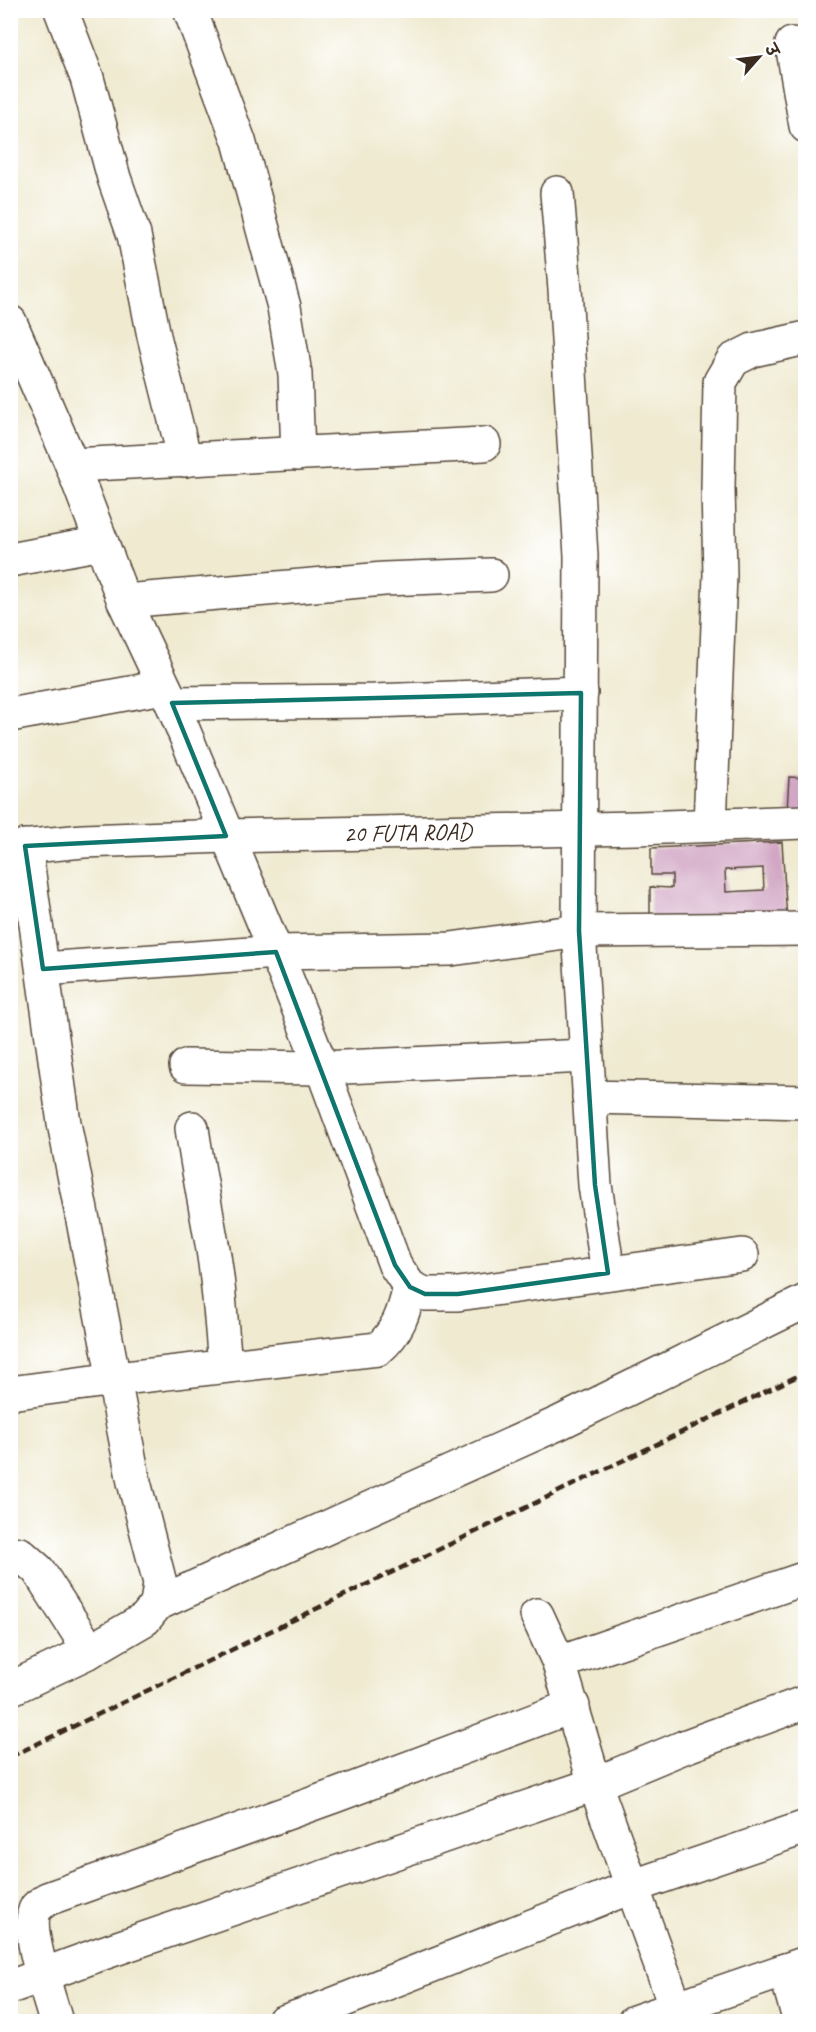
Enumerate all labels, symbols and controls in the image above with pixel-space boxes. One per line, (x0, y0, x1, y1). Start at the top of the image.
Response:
north arrow (729, 27, 789, 87)
text: उ (759, 39, 783, 61)
street label: 20 FUTA ROAD (343, 816, 474, 849)

